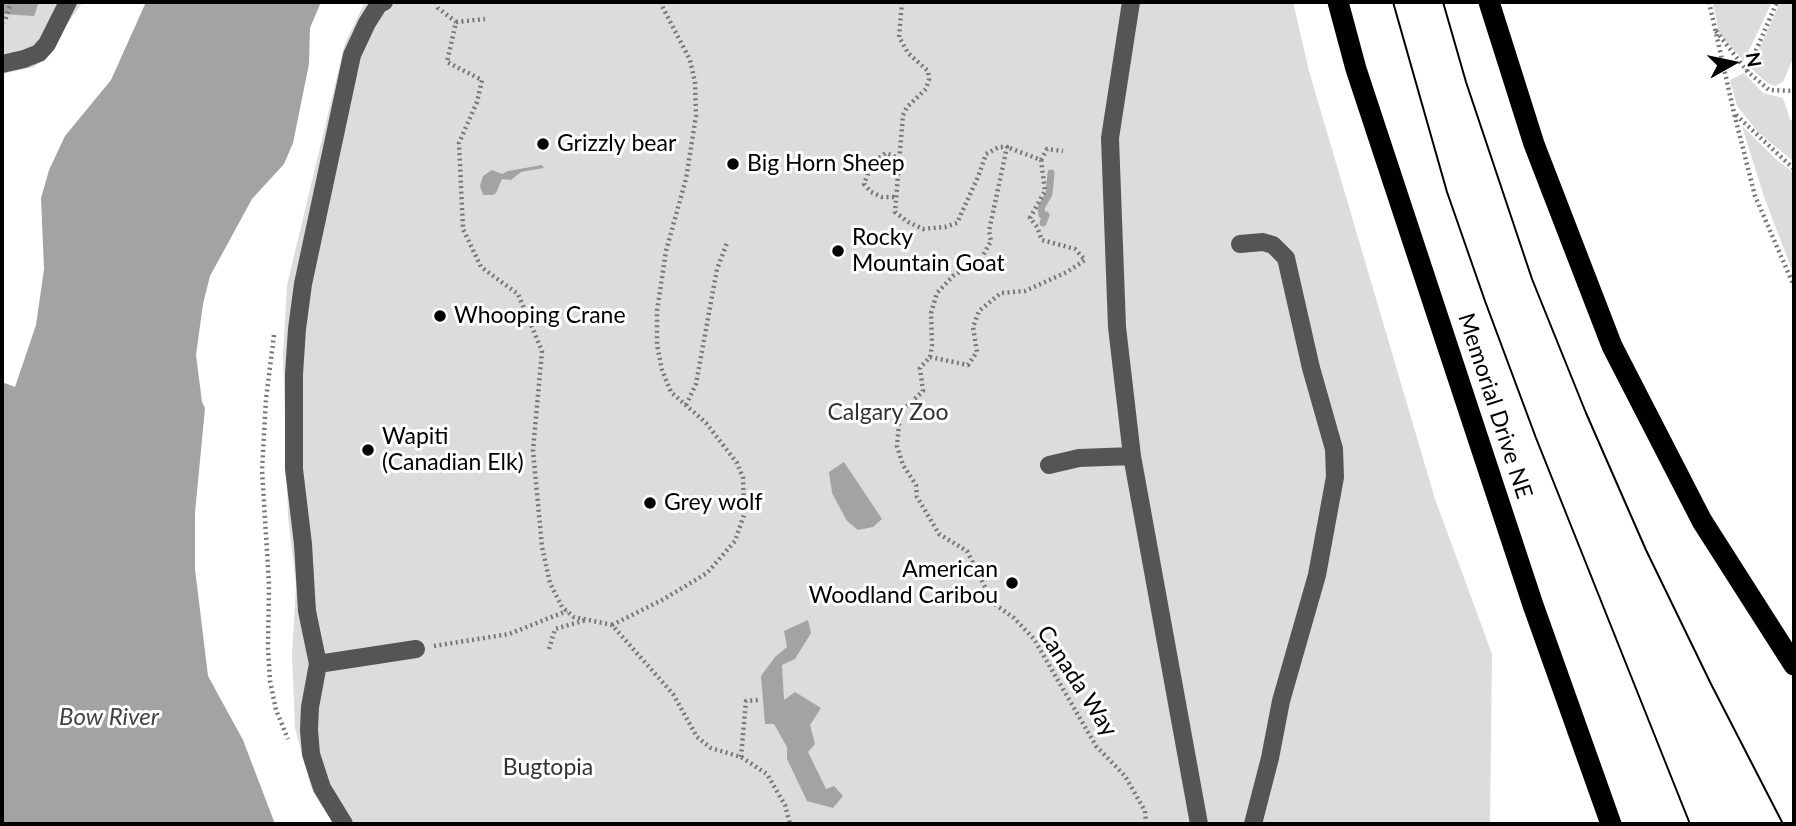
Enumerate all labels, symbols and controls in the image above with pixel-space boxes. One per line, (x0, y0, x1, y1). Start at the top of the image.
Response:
north arrow (1698, 28, 1768, 98)
text: N (1742, 51, 1767, 69)
place label: Grizzly bear (557, 130, 676, 158)
marker: Grizzly bear (535, 136, 551, 152)
place label: Big Horn Sheep (747, 150, 905, 178)
marker: Big Horn Sheep (725, 156, 741, 172)
place label: Rocky Mountain Goat (852, 224, 1005, 278)
marker: Rocky Mountain Goat (830, 243, 846, 259)
place label: Whooping Crane (454, 302, 626, 330)
marker: Whooping Crane (432, 308, 448, 324)
street label: Memorial Drive NE (1452, 310, 1538, 502)
park label: Calgary Zoo (827, 399, 949, 427)
place label: Wapiti (Canadian Elk) (382, 423, 524, 477)
marker: Wapiti (Canadian Elk) (360, 442, 376, 458)
place label: Grey wolf (664, 489, 763, 517)
marker: Grey wolf (642, 495, 658, 511)
place label: American Woodland Caribou (809, 556, 998, 610)
marker: American Woodland Caribou (1004, 575, 1020, 591)
street label: Canada Way (1031, 620, 1123, 742)
water label: Bow River (59, 703, 159, 731)
park label: Bugtopia (503, 754, 593, 782)

